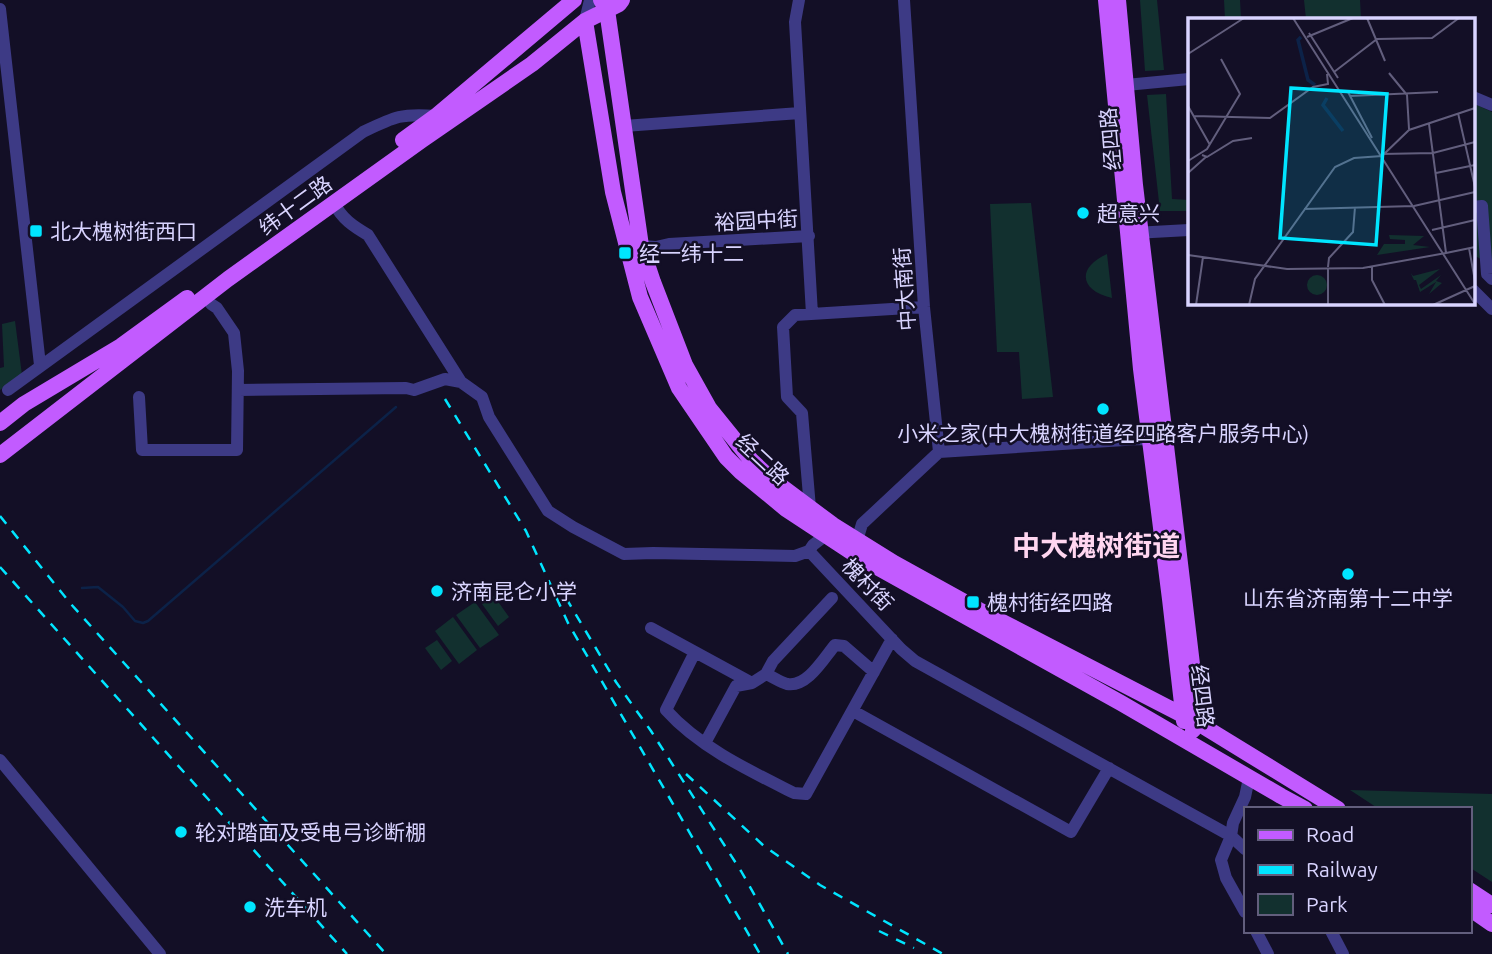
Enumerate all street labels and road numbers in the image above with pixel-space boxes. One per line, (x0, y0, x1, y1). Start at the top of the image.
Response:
street label: 经四路 (1095, 107, 1125, 171)
street label: 纬十二路 (254, 171, 336, 239)
street label: 裕园中街 (713, 206, 799, 234)
street label: 中大南街 (889, 246, 919, 332)
street label: 经二路 (732, 429, 794, 489)
street label: 槐村街 (837, 553, 899, 615)
street label: 经四路 (1187, 663, 1219, 729)

